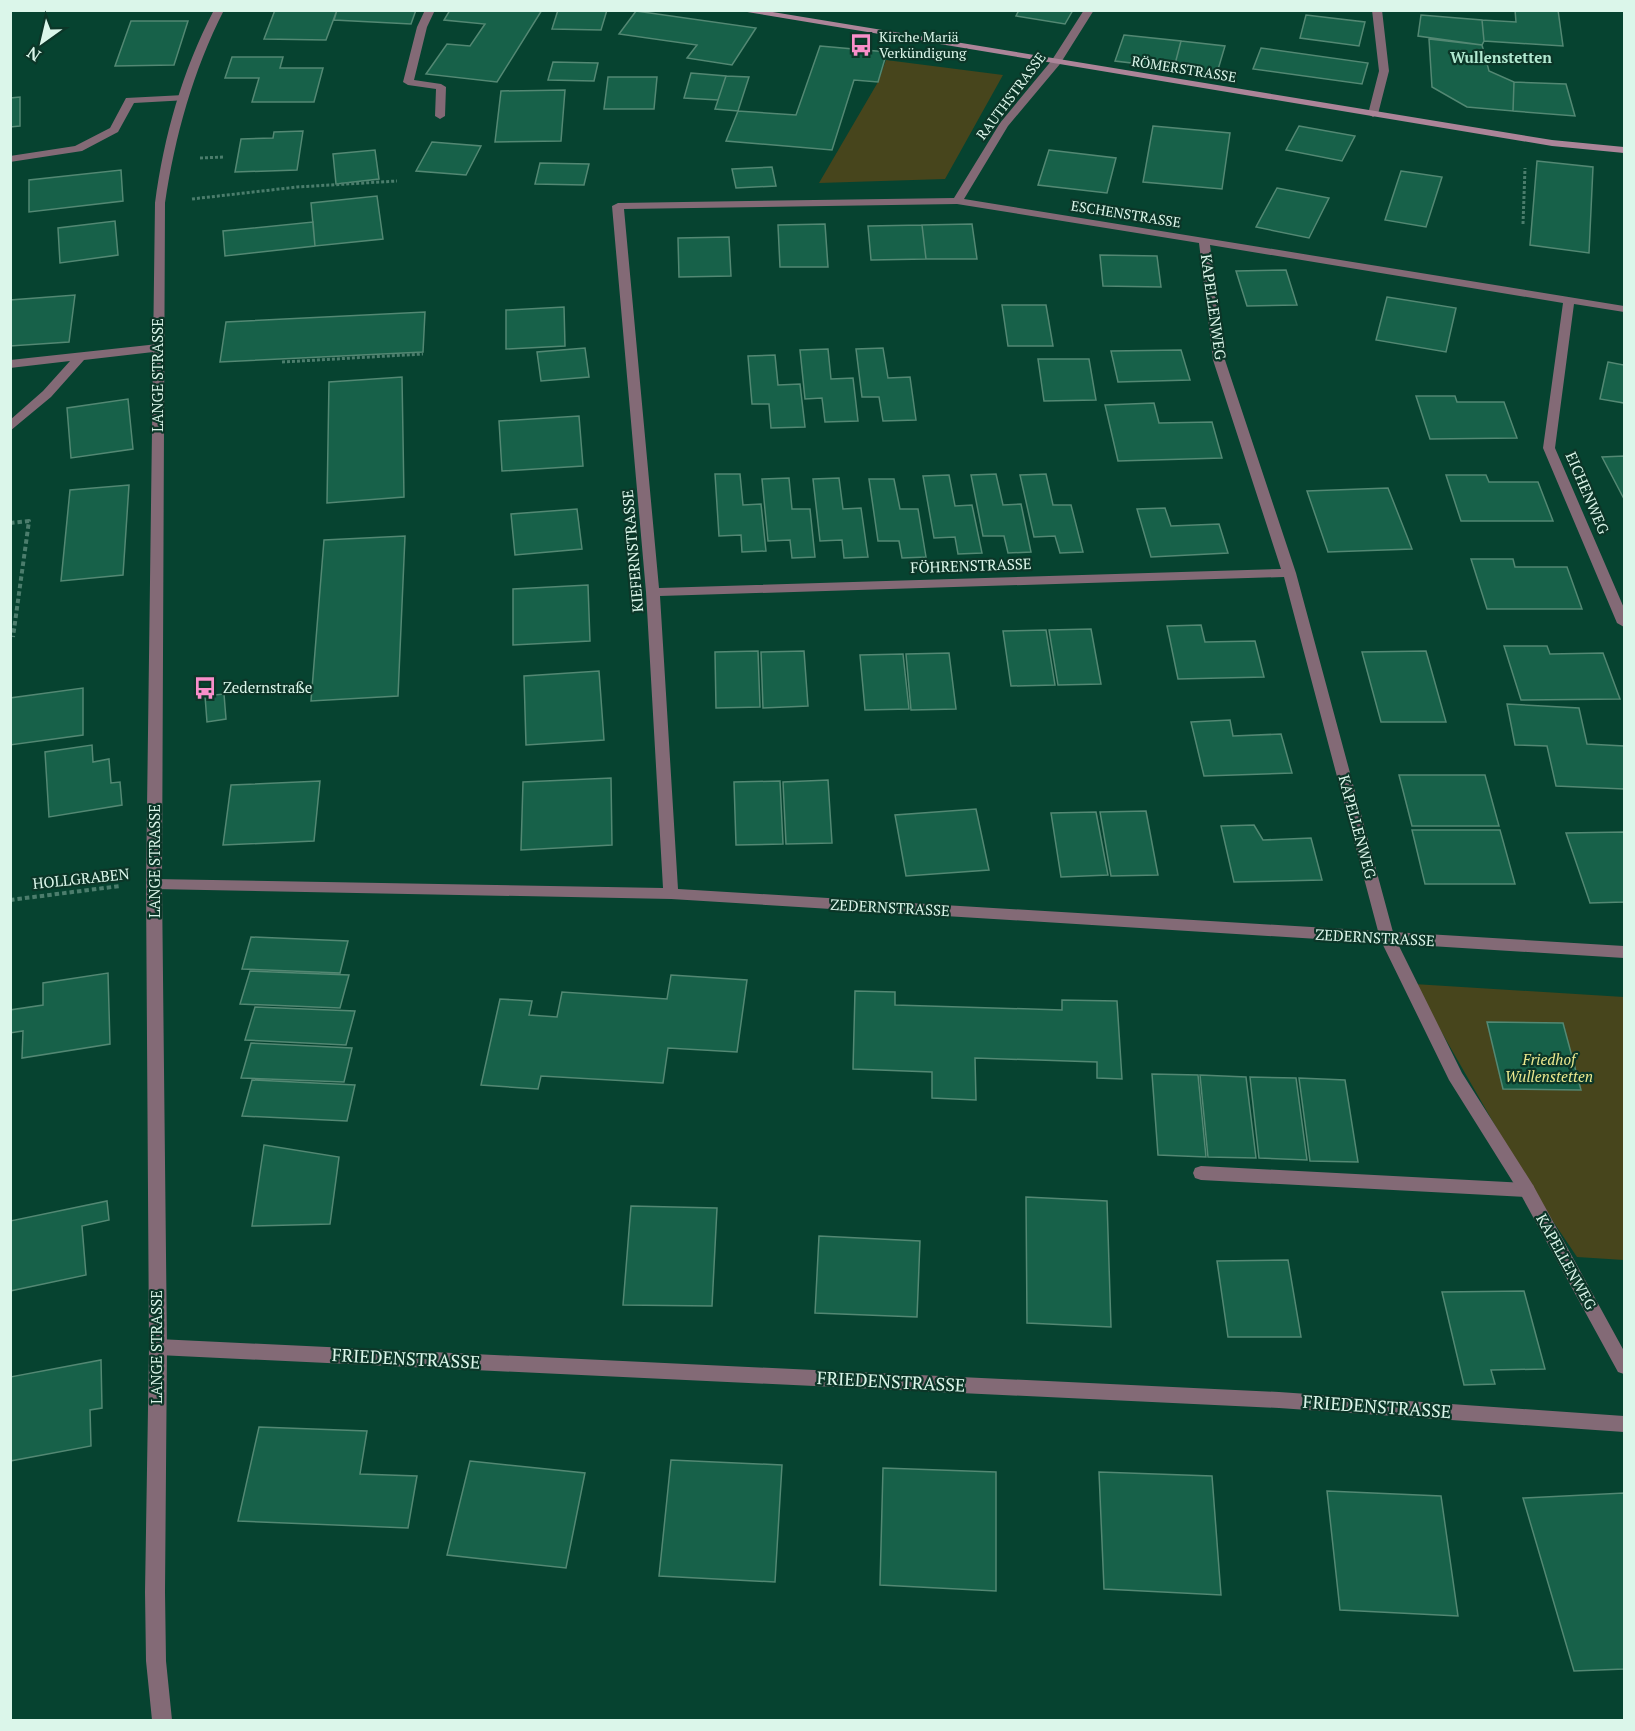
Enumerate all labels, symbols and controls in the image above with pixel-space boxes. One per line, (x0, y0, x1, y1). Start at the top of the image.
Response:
north arrow (12, 12, 72, 72)
place label: Kirche Mariä Verkündigung (879, 27, 967, 62)
bus stop icon: Kirche Mariä Verkündigung (848, 32, 874, 58)
text: N (22, 42, 45, 67)
district label: Wullenstetten (1450, 47, 1552, 67)
street label: RAUTHSTRASSE (972, 48, 1050, 143)
street label: RÖMERSTRASSE (1130, 51, 1238, 86)
street label: ESCHENSTRASSE (1070, 195, 1182, 232)
street label: KAPELLENWEG (1197, 253, 1231, 362)
street label: LANGE STRASSE (147, 318, 167, 432)
street label: EICHENWEG (1562, 448, 1614, 537)
street label: KIEFERNSTRASSE (617, 489, 647, 613)
street label: FÖHRENSTRASSE (910, 553, 1032, 577)
bus stop icon: Zedernstraße (192, 675, 218, 701)
place label: Zedernstraße (223, 677, 312, 697)
street label: KAPELLENWEG (1335, 773, 1382, 881)
street label: LANGE STRASSE (144, 804, 164, 918)
street label: HOLLGRABEN (32, 863, 130, 893)
street label: ZEDERNSTRASSE (830, 894, 950, 920)
street label: ZEDERNSTRASSE (1315, 924, 1435, 950)
park label: Friedhof Wullenstetten (1505, 1049, 1593, 1086)
street label: KAPELLENWEG (1532, 1210, 1602, 1314)
street label: LANGE STRASSE (146, 1290, 166, 1404)
street label: FRIEDENSTRASSE (331, 1342, 481, 1374)
street label: FRIEDENSTRASSE (816, 1365, 966, 1397)
street label: FRIEDENSTRASSE (1302, 1389, 1452, 1423)

